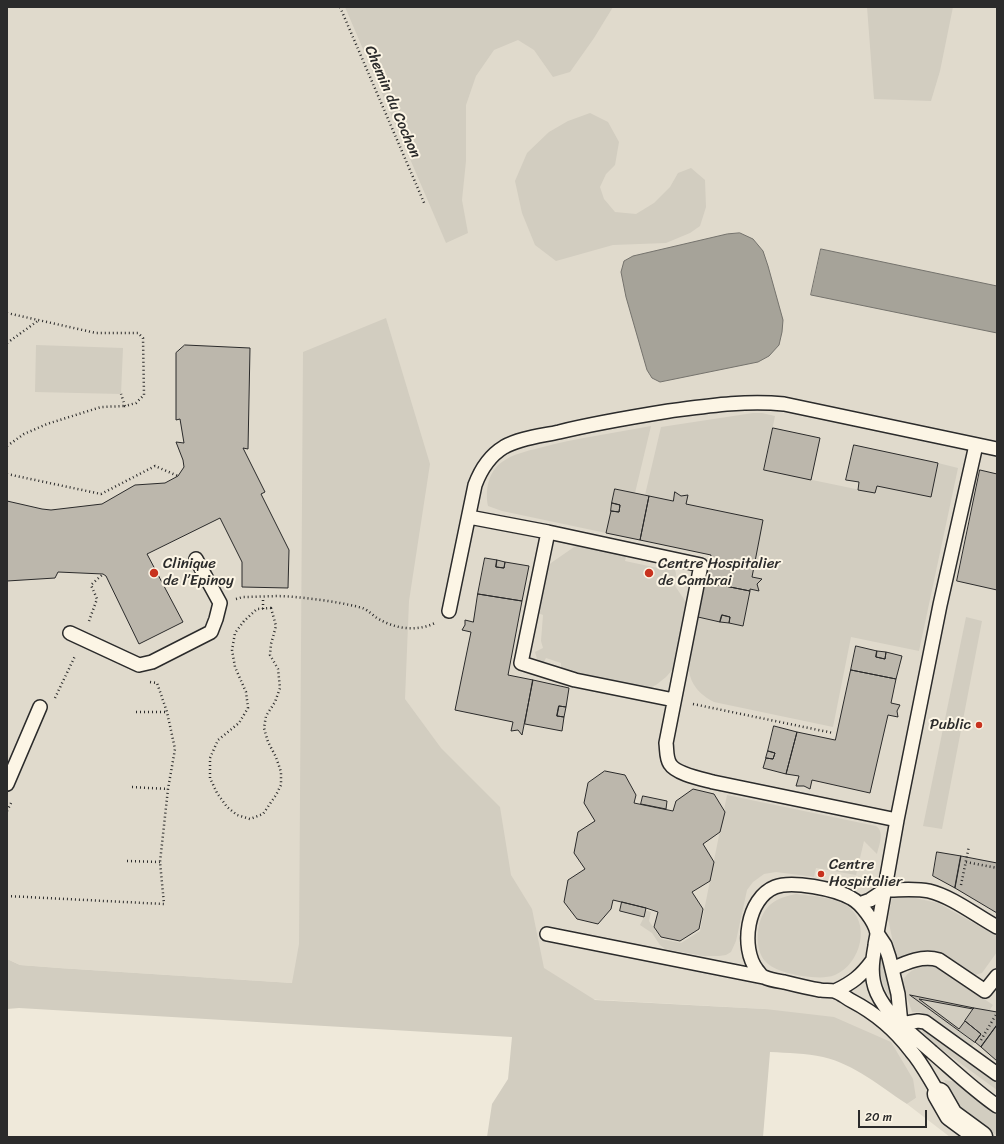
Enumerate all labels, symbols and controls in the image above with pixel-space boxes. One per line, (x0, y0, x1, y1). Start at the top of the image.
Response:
street label: Chemin du Cochon (360, 43, 424, 161)
place label: Clinique de l’Epinoy (163, 555, 234, 590)
place label: Centre Hospitalier de Cambrai (658, 555, 781, 590)
marker: Clinique de l’Epinoy (148, 567, 160, 579)
marker: Centre Hospitalier de Cambrai (643, 567, 655, 579)
place label: Public (930, 716, 971, 734)
marker: Public (974, 720, 984, 730)
place label: Centre Hospitalier (829, 856, 902, 891)
marker: Centre Hospitalier (816, 869, 826, 879)
scale bar (860, 1102, 929, 1128)
text: 20 m (865, 1106, 892, 1128)

